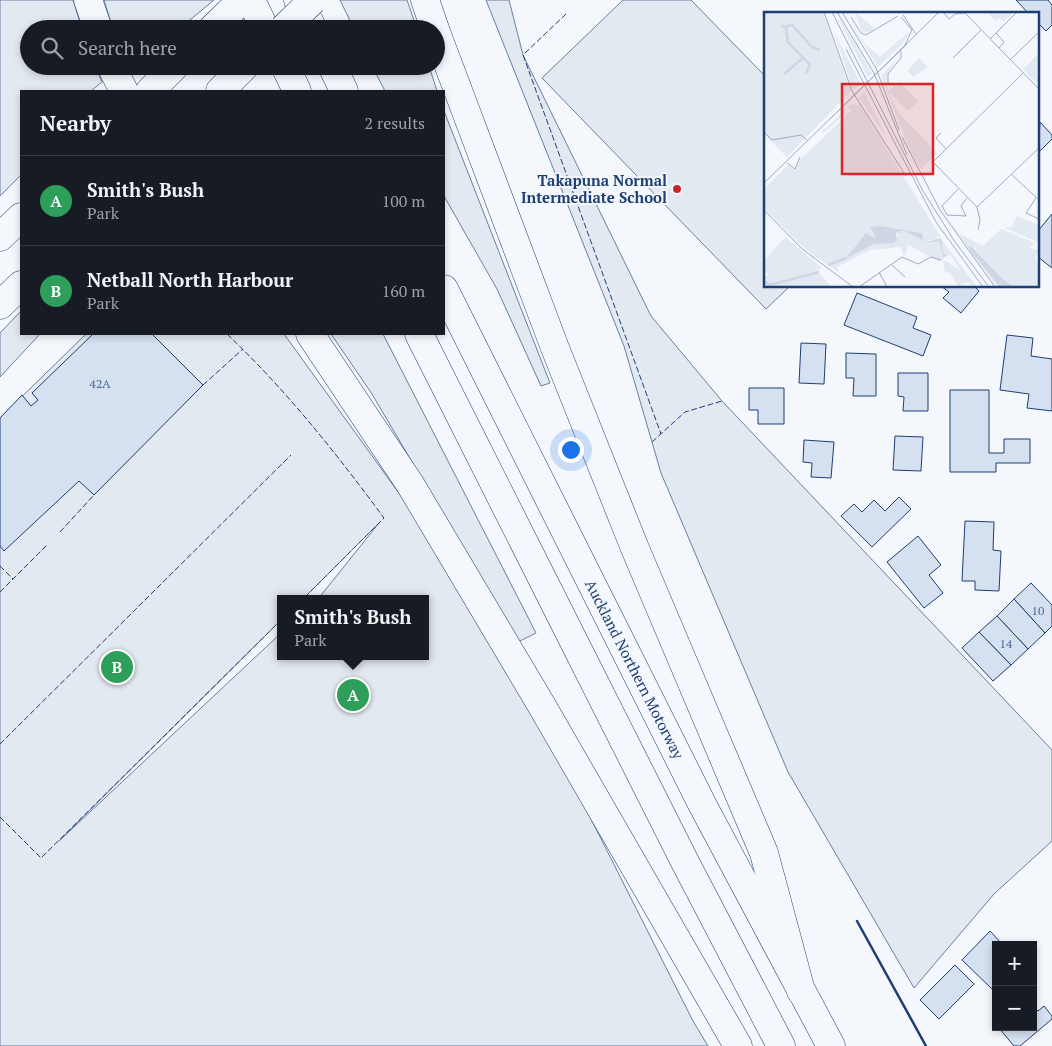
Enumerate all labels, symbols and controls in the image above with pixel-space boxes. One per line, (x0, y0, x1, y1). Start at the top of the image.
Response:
inset map (764, 12, 1040, 288)
search box (20, 20, 445, 75)
icon: search (38, 34, 66, 62)
text: Search here (78, 35, 177, 60)
text: Nearby (40, 109, 111, 137)
text: 2 results (365, 112, 425, 134)
place label: Takapuna Normal Intermediate School (521, 170, 667, 207)
text: Smith's Bush (87, 177, 204, 202)
marker: Takapuna Normal Intermediate School (671, 183, 683, 195)
text: A (50, 190, 62, 212)
text: 100 m (382, 190, 425, 212)
text: Park (87, 202, 119, 224)
text: Netball North Harbour (87, 267, 293, 292)
text: B (51, 280, 61, 302)
text: 160 m (382, 280, 425, 302)
text: Park (87, 292, 119, 314)
house number: 42A (90, 376, 111, 391)
your location (558, 437, 584, 463)
street label: Auckland Northern Motorway (581, 576, 689, 762)
popup (277, 595, 429, 660)
house number: 10 (1032, 603, 1044, 618)
text: Smith's Bush (294, 604, 412, 629)
text: Park (294, 629, 326, 651)
house number: 14 (1000, 636, 1013, 651)
pin: B (101, 648, 133, 686)
pin: A (337, 676, 369, 714)
map controls (992, 941, 1037, 1031)
button: + (992, 941, 1037, 986)
button: − (992, 986, 1037, 1031)

